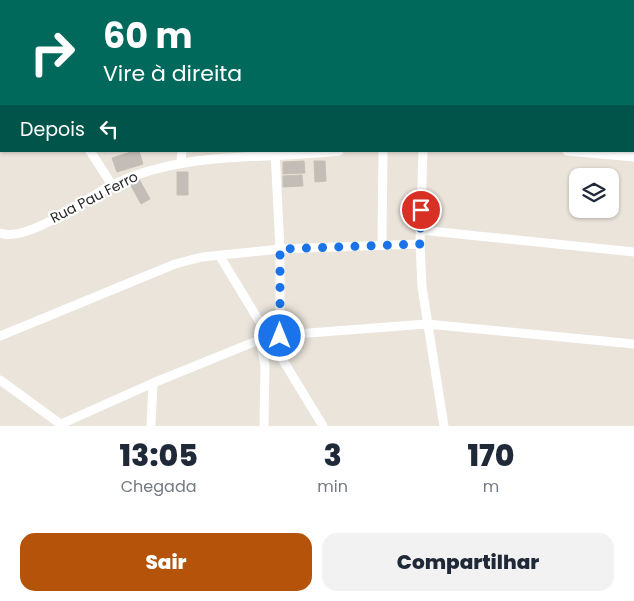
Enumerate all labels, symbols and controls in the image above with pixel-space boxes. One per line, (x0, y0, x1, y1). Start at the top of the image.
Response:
text: 60 m (103, 11, 193, 60)
icon: right (20, 20, 85, 85)
text: Vire à direita (103, 58, 242, 89)
icon: left (95, 115, 123, 143)
text: Depois (20, 116, 85, 143)
street label: Rua Pau Ferro (47, 166, 141, 228)
map controls (569, 168, 619, 218)
button: layers (569, 168, 619, 218)
pin (400, 189, 442, 231)
icon: arrive (407, 196, 435, 224)
position arrow (253, 309, 305, 361)
text: 13:05 (119, 434, 198, 477)
text: 3 (323, 434, 342, 477)
text: 170 (467, 434, 514, 477)
text: Chegada (121, 475, 197, 498)
text: min (317, 475, 348, 498)
text: m (483, 475, 499, 498)
button: Sair (20, 533, 312, 591)
button: Compartilhar (322, 533, 614, 591)

